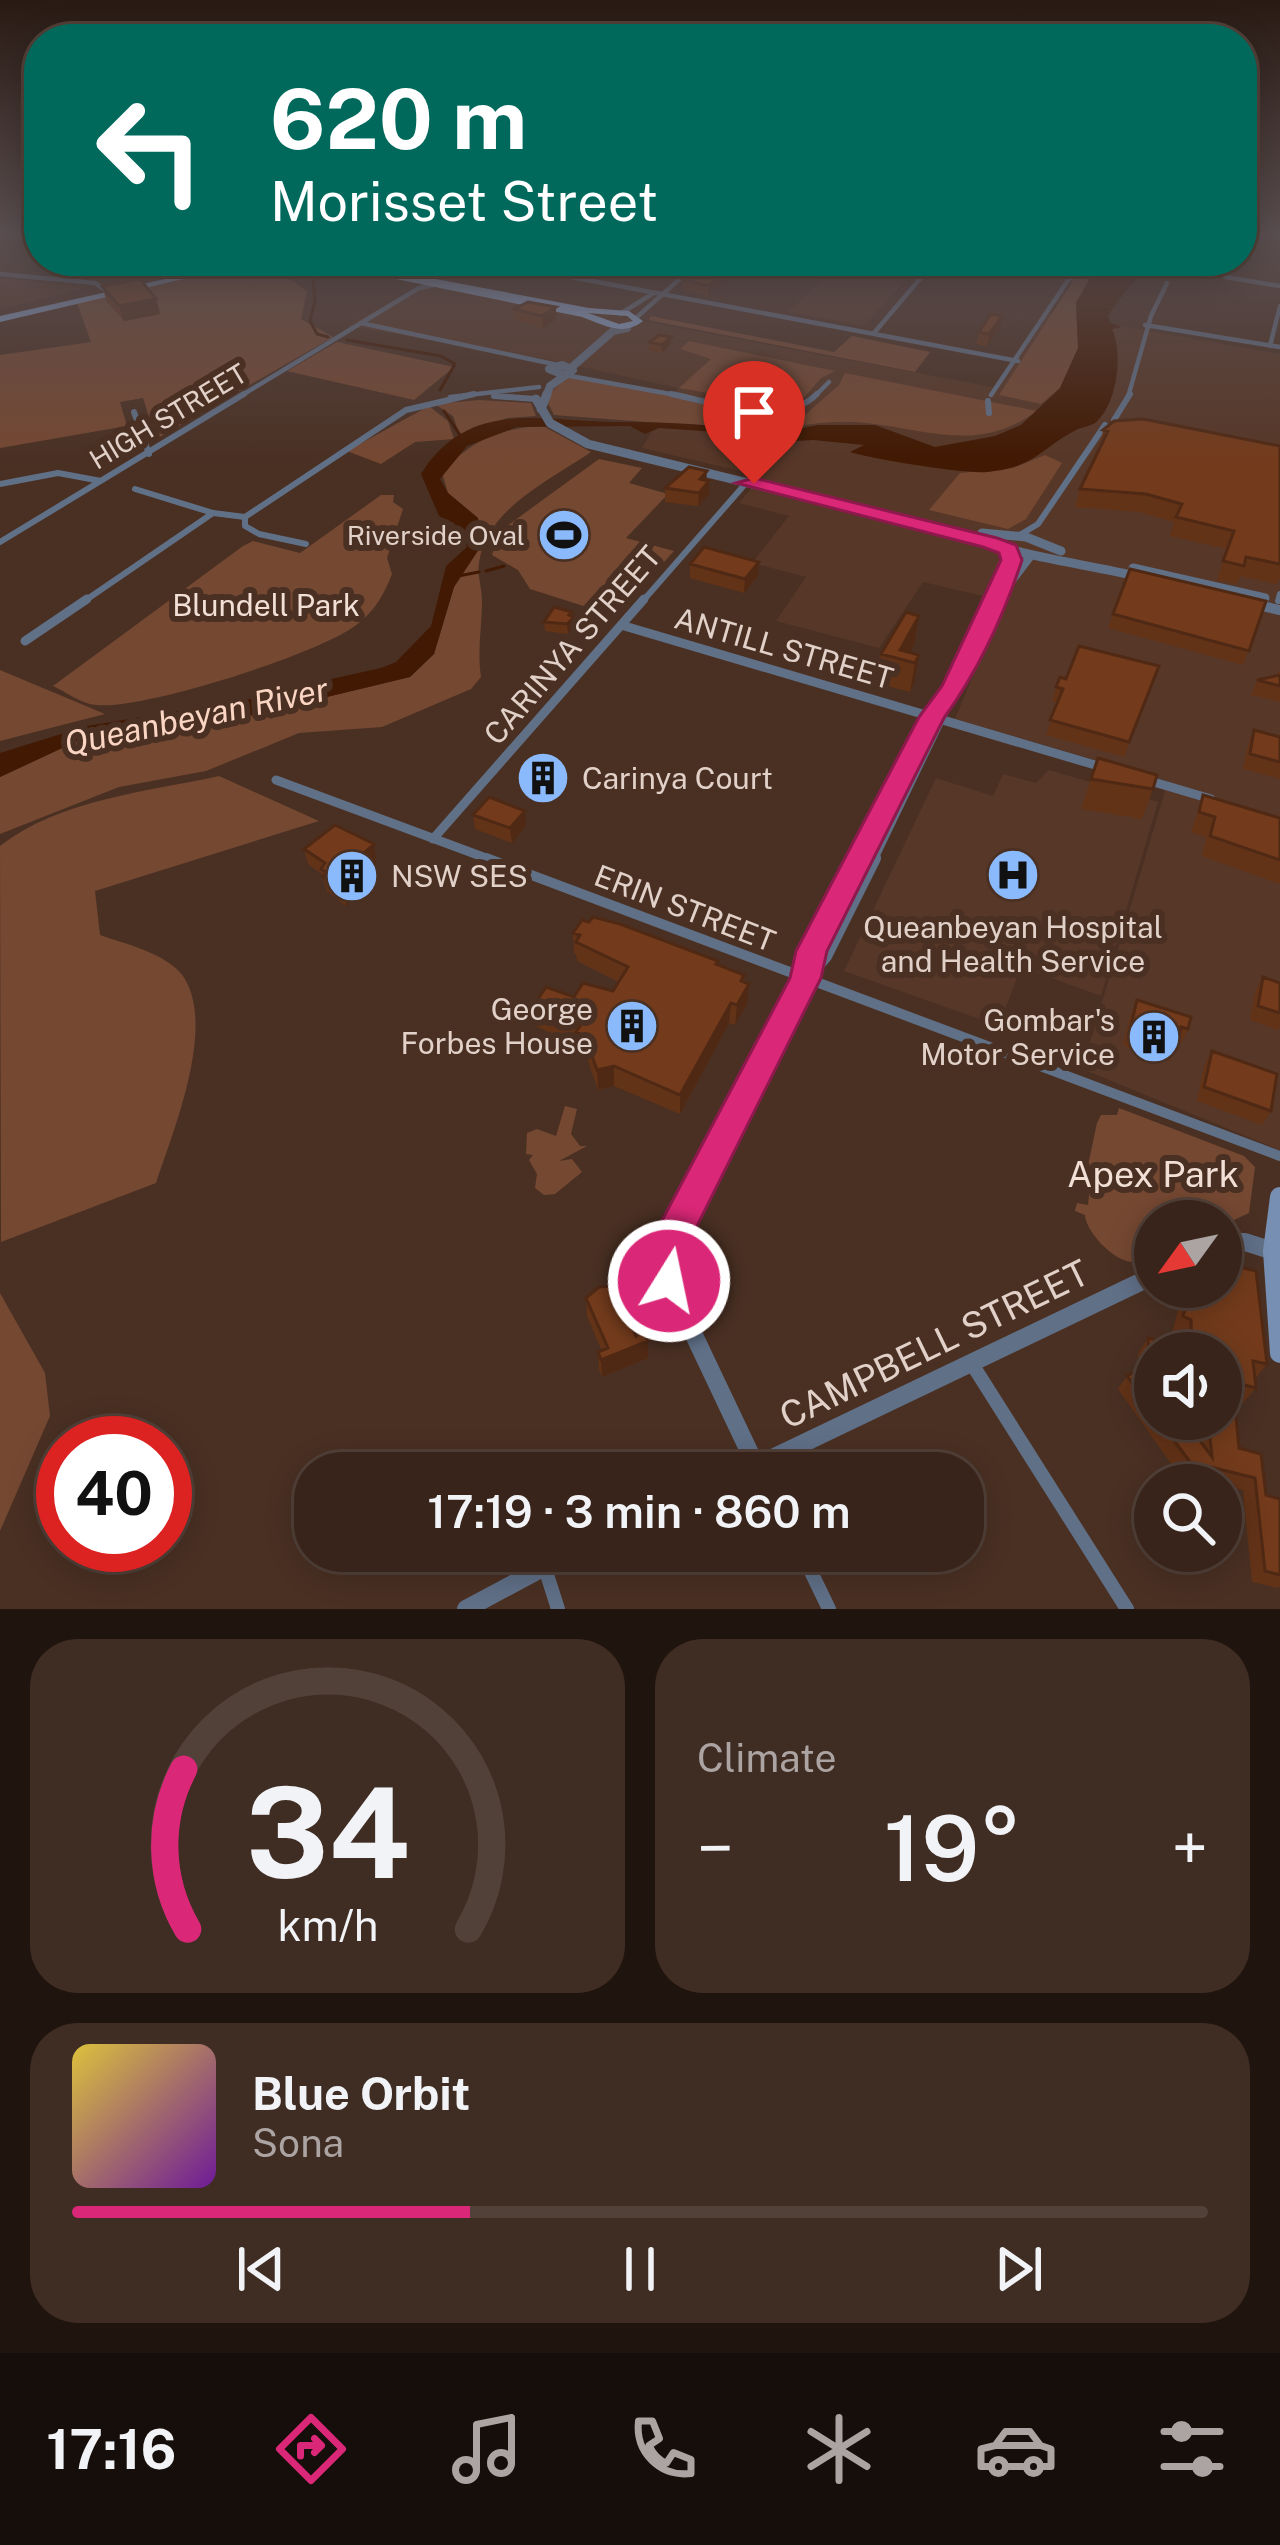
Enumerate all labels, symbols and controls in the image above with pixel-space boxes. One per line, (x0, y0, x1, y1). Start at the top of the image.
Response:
text: 620 m (270, 69, 527, 168)
icon: left (72, 72, 228, 228)
text: Morisset Street (270, 170, 658, 233)
street label: HIGH STREET (84, 357, 252, 475)
pin (703, 361, 805, 484)
icon: arrive (721, 379, 787, 445)
sports icon: Riverside Oval (536, 507, 592, 563)
place label: Riverside Oval (347, 519, 525, 551)
street label: CARINYA STREET (476, 538, 668, 751)
park label: Blundell Park (172, 587, 360, 623)
street label: ANTILL STREET (671, 600, 898, 696)
water label: Queanbeyan River (61, 669, 332, 763)
building icon: Carinya Court (515, 750, 571, 806)
place label: Carinya Court (582, 760, 773, 796)
hospital icon: Queanbeyan Hospital and Health Service (985, 847, 1041, 903)
building icon: NSW SES (324, 848, 380, 904)
street label: ERIN STREET (589, 857, 781, 959)
place label: NSW SES (391, 858, 528, 894)
place label: Queanbeyan Hospital and Health Service (863, 909, 1163, 979)
place label: George Forbes House (401, 991, 593, 1061)
building icon: George Forbes House (604, 998, 660, 1054)
place label: Gombar's Motor Service (920, 1002, 1115, 1072)
building icon: Gombar's Motor Service (1126, 1009, 1182, 1065)
park label: Apex Park (1067, 1153, 1239, 1195)
north arrow (1134, 1200, 1242, 1308)
map controls (1134, 1200, 1242, 1572)
position arrow (606, 1218, 732, 1344)
street label: CAMPBELL STREET (773, 1251, 1095, 1437)
button: sound (1134, 1332, 1242, 1440)
speed limit sign: 40 (36, 1416, 192, 1572)
button: search (1134, 1464, 1242, 1572)
text: 17:19 · 3 min · 860 m (427, 1485, 851, 1538)
text: Climate (697, 1735, 837, 1781)
text: 34 (245, 1759, 410, 1906)
text: 19° (884, 1795, 1021, 1901)
text: − (697, 1809, 734, 1887)
text: + (1171, 1809, 1208, 1887)
text: km/h (277, 1900, 378, 1951)
text: Blue Orbit (252, 2067, 470, 2120)
text: Sona (252, 2120, 344, 2166)
icon: previous (228, 2236, 294, 2302)
icon: pause (607, 2236, 673, 2302)
icon: next (986, 2236, 1052, 2302)
icon: directions (269, 2407, 353, 2491)
icon: music (445, 2407, 529, 2491)
icon: phone (621, 2407, 705, 2491)
icon: climate (797, 2407, 881, 2491)
icon: car (974, 2407, 1058, 2491)
icon: filters (1150, 2407, 1234, 2491)
text: 17:16 (46, 2418, 176, 2481)

